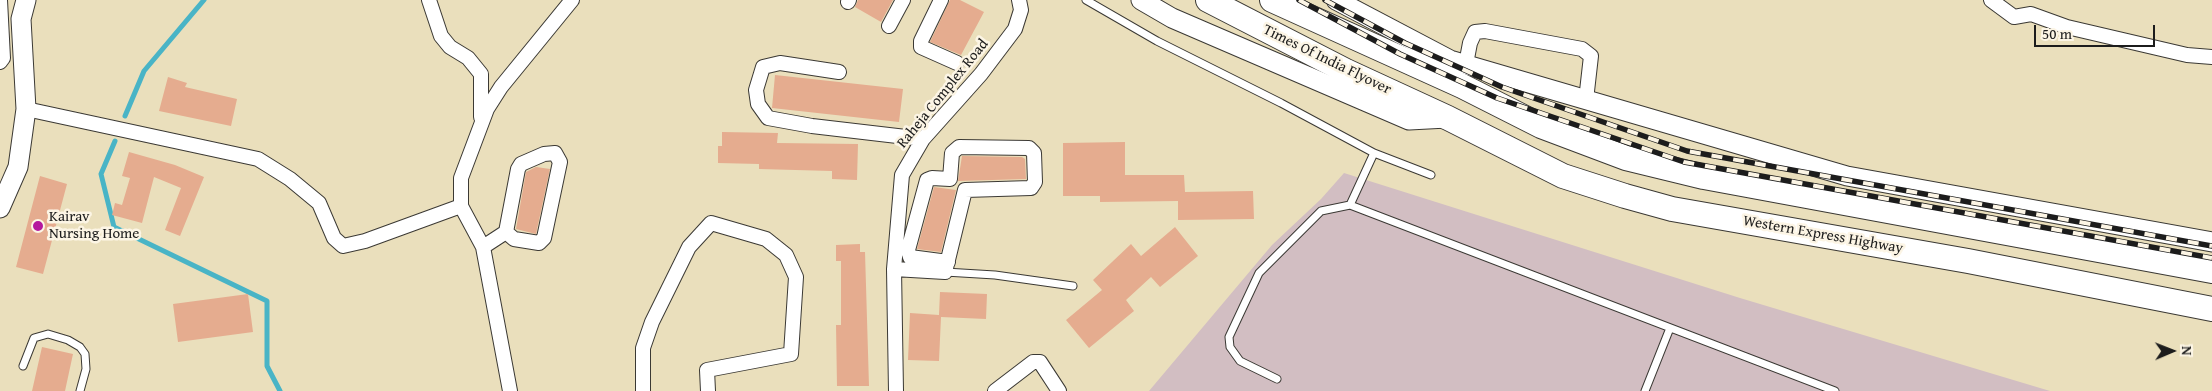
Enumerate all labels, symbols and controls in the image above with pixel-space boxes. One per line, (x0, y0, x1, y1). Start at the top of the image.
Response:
scale bar (2037, 15, 2158, 47)
street label: Times Of India Flyover (1260, 21, 1394, 99)
text: 50 m (2042, 23, 2072, 44)
street label: Raheja Complex Road (893, 36, 993, 152)
place label: Kairav Nursing Home (49, 208, 139, 243)
street label: Western Express Highway (1742, 212, 1904, 258)
marker: Kairav Nursing Home (31, 219, 45, 233)
north arrow (2147, 326, 2197, 376)
text: N (2177, 346, 2197, 356)

